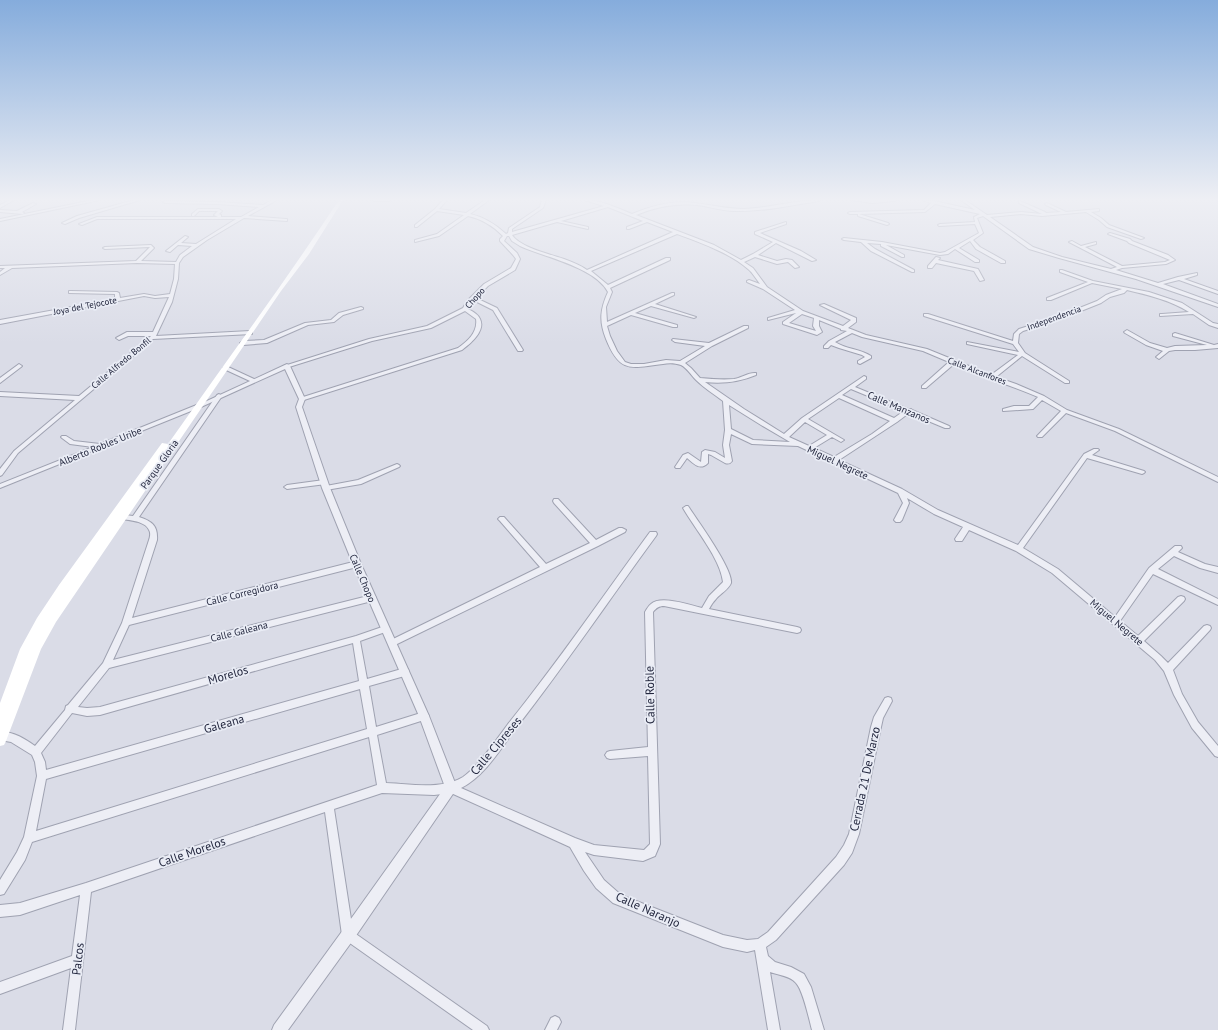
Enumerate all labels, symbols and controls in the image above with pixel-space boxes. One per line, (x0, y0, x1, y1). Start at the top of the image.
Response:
street label: Chopo (462, 285, 487, 310)
street label: Joya del Tejocote (51, 294, 118, 317)
street label: Independencia (1025, 303, 1082, 332)
street label: Calle Alfredo Bonfil (89, 334, 153, 391)
street label: Calle Alcanfores (946, 354, 1008, 387)
street label: Calle Manzanos (865, 388, 932, 427)
street label: Alberto Robles Uribe (57, 424, 144, 469)
street label: Parque Gloria (138, 437, 181, 492)
street label: Miguel Negrete (805, 443, 870, 482)
street label: Calle Chopo (347, 552, 379, 604)
street label: Calle Corregidora (205, 578, 280, 609)
street label: Miguel Negrete (1087, 596, 1146, 649)
street label: Calle Galeana (209, 618, 269, 645)
street label: Morelos (206, 662, 250, 687)
street label: Calle Roble (641, 666, 658, 724)
street label: Galeana (202, 711, 246, 736)
street label: Calle Cipreses (467, 713, 524, 778)
street label: Cerrada 21 De Marzo (846, 725, 883, 833)
street label: Calle Morelos (156, 833, 227, 870)
street label: Calle Naranjo (614, 889, 683, 930)
street label: Palcos (68, 942, 87, 976)

